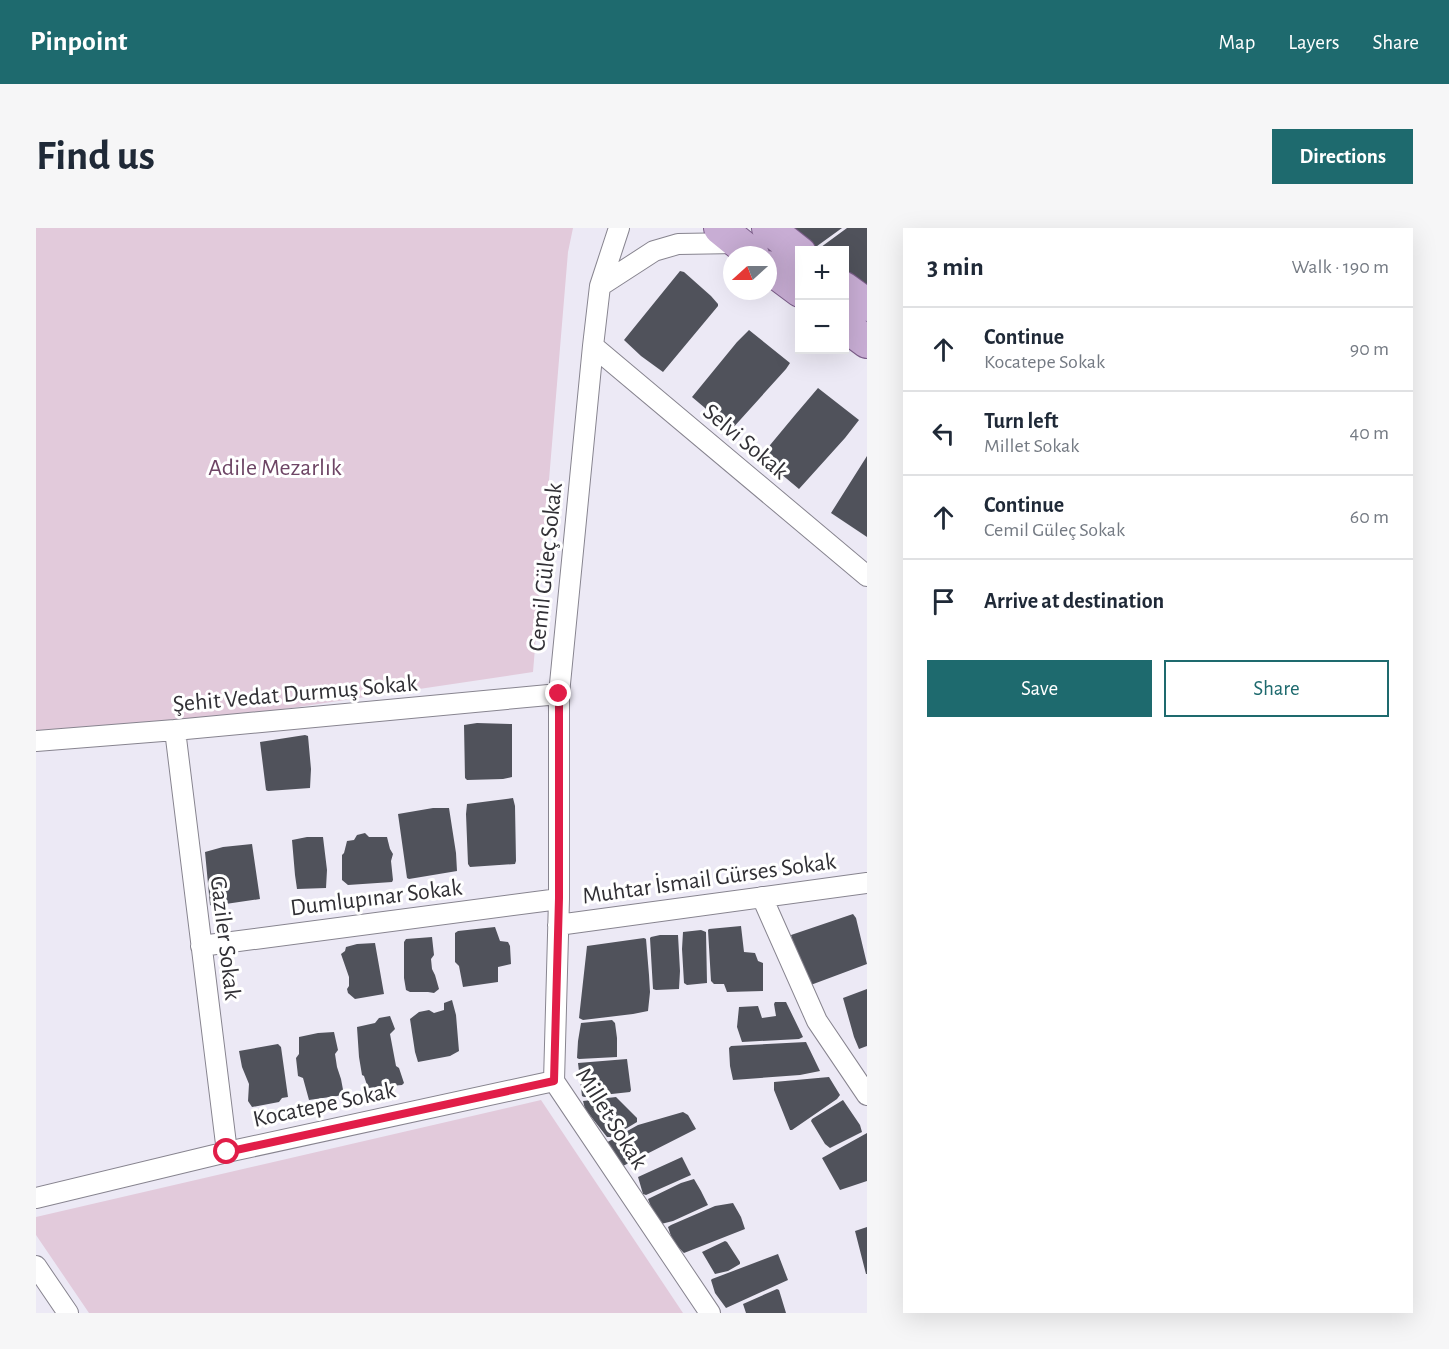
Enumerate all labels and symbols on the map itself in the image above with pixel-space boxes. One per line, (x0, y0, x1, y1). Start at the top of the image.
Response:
north arrow (723, 246, 777, 300)
street label: Selvi Sokak (698, 400, 793, 484)
park label: Adile Mezarlık (208, 456, 342, 480)
street label: Cemil Güleç Sokak (525, 482, 567, 653)
street label: Şehit Vedat Durmuş Sokak (172, 671, 418, 717)
route end (545, 680, 571, 706)
street label: Muhtar İsmail Gürses Sokak (581, 848, 838, 909)
street label: Gaziler Sokak (205, 875, 245, 1002)
street label: Dumlupınar Sokak (289, 876, 463, 920)
street label: Millet Sokak (571, 1064, 652, 1173)
street label: Kocatepe Sokak (251, 1078, 398, 1132)
route start (213, 1138, 239, 1164)

